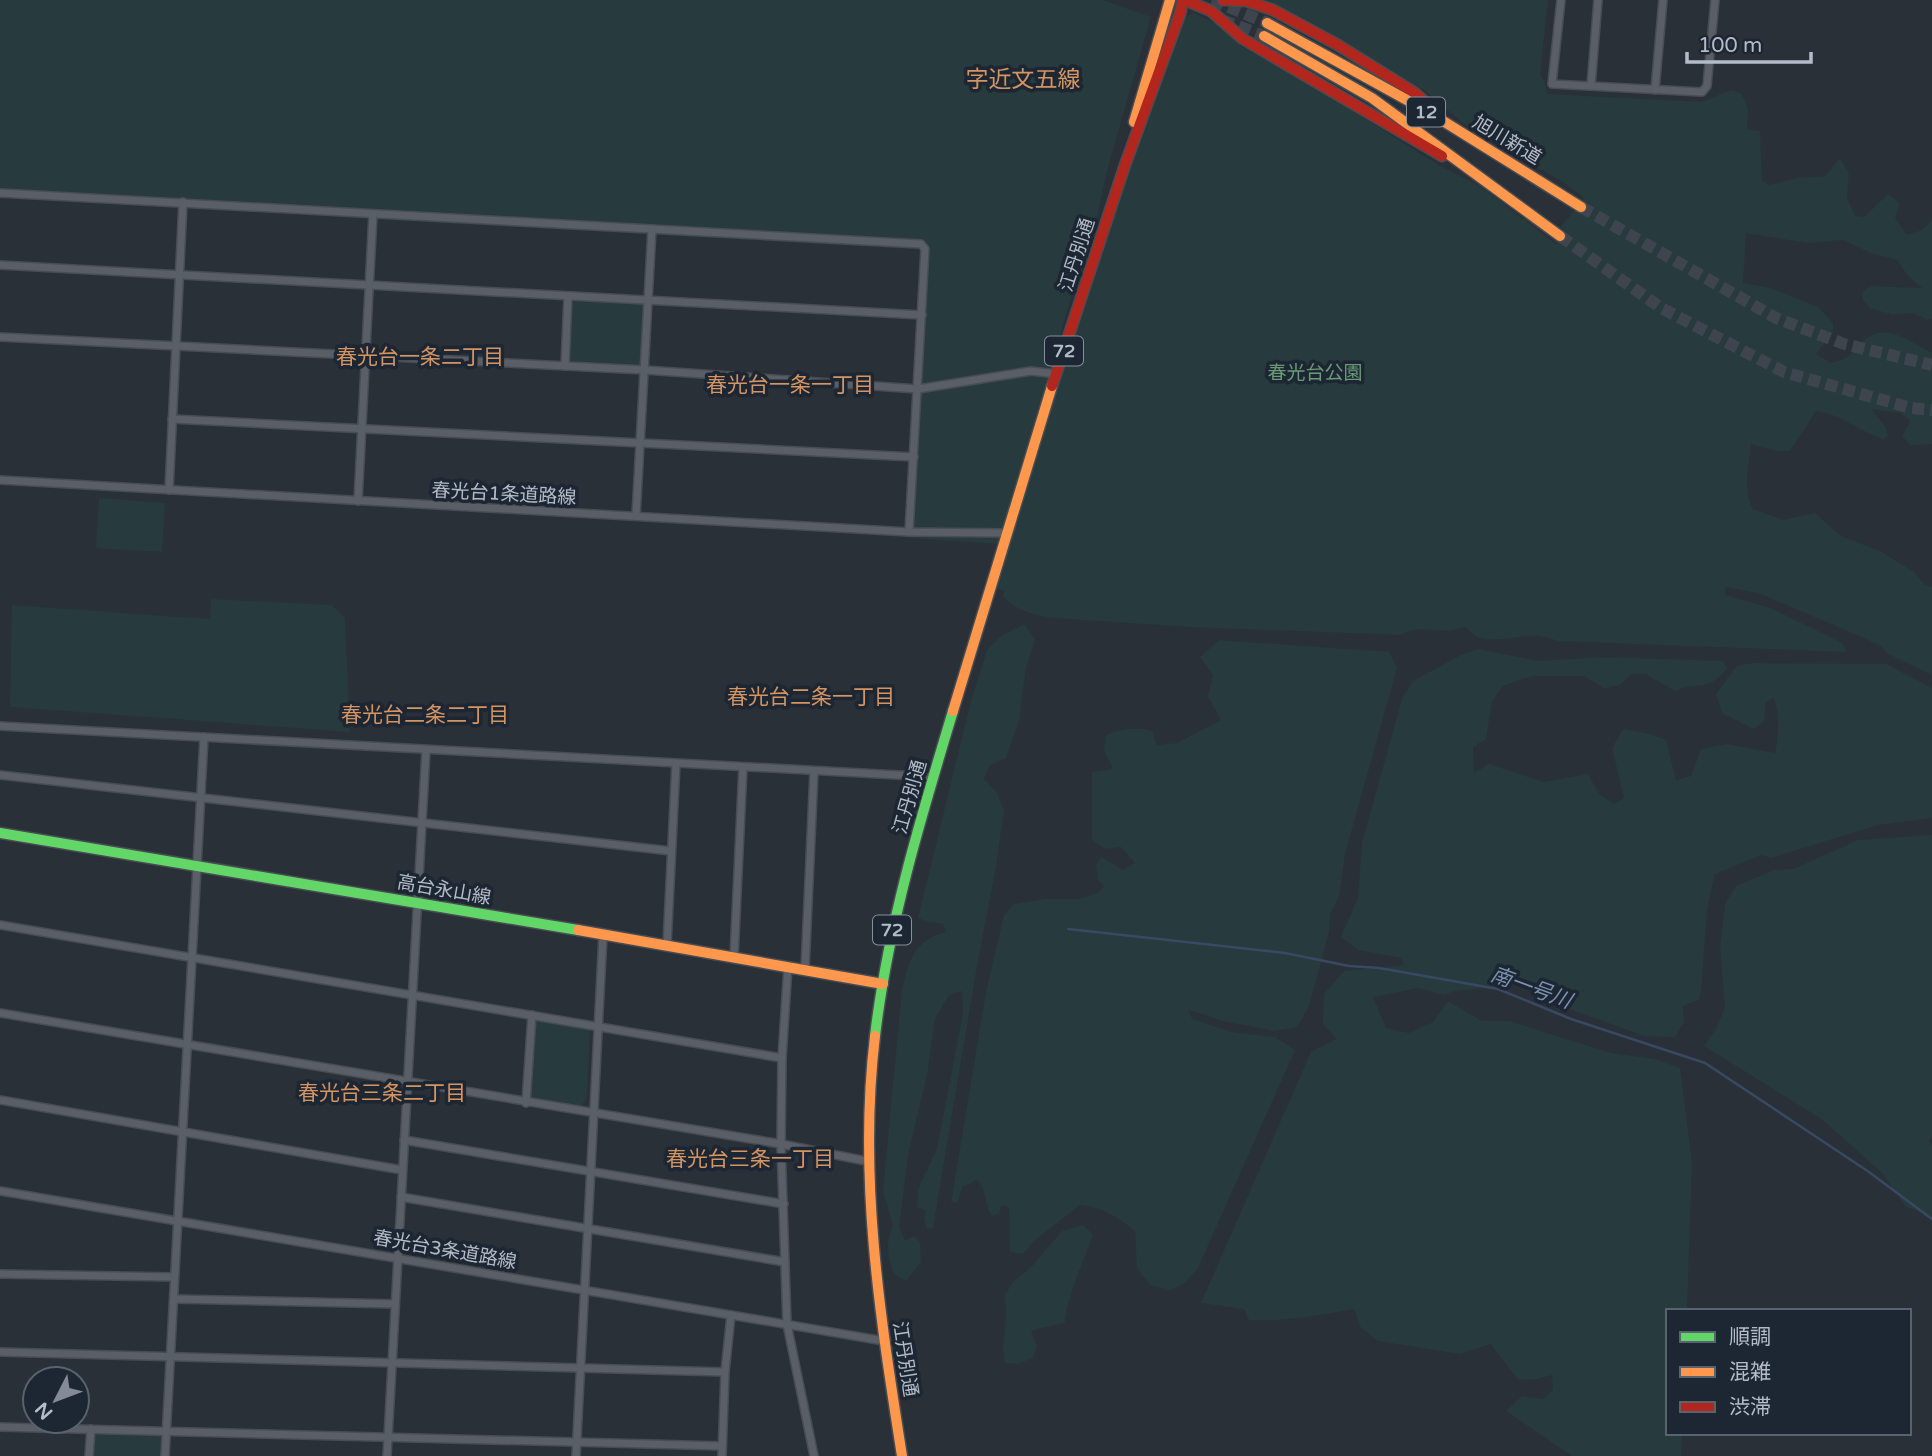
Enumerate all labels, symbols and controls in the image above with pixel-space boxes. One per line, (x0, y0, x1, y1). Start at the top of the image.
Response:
scale bar (1687, 21, 1811, 65)
text: 100 m (1698, 33, 1762, 58)
district label: 字近文五線 (966, 66, 1081, 94)
road number: 12 (1407, 98, 1445, 127)
street label: 旭川新道 (1469, 111, 1545, 169)
street label: 江丹別通 (1055, 215, 1099, 295)
road number: 72 (1045, 337, 1083, 366)
district label: 春光台一条二丁目 (336, 345, 504, 370)
park label: 春光台公園 (1267, 362, 1363, 384)
district label: 春光台一条一丁目 (706, 373, 874, 398)
street label: 春光台1条道路線 (431, 479, 577, 509)
district label: 春光台二条一丁目 (727, 685, 895, 710)
district label: 春光台二条二丁目 (341, 703, 509, 728)
street label: 江丹別通 (889, 757, 931, 837)
street label: 高台永山線 (395, 871, 493, 909)
road number: 72 (873, 916, 911, 945)
water label: 南一号川 (1487, 962, 1577, 1015)
district label: 春光台三条二丁目 (298, 1081, 466, 1106)
district label: 春光台三条一丁目 (666, 1147, 834, 1172)
street label: 春光台3条道路線 (372, 1227, 518, 1273)
legend (1666, 1309, 1911, 1435)
street label: 江丹別通 (888, 1320, 922, 1398)
text: 順調 (1729, 1325, 1771, 1350)
text: 混雑 (1729, 1360, 1771, 1385)
north arrow (21, 1365, 91, 1435)
text: 渋滞 (1729, 1395, 1771, 1420)
text: N (31, 1398, 57, 1424)

